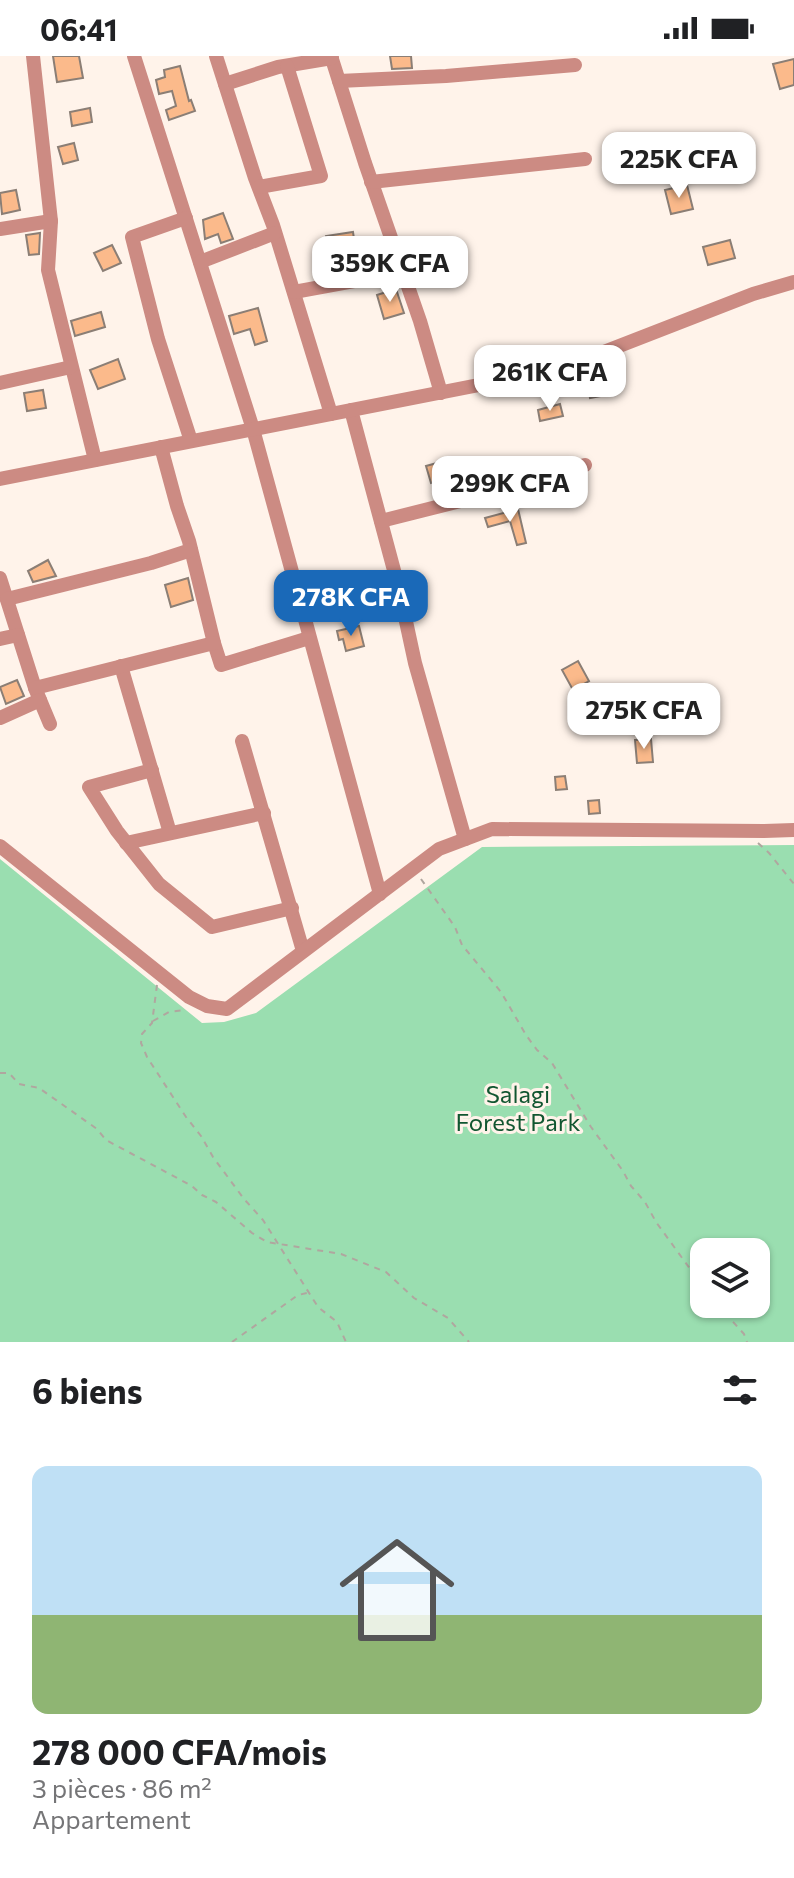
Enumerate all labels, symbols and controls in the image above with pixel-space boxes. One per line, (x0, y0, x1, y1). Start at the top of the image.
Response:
text: 06:41 (40, 10, 117, 47)
pin: 225K CFA (596, 132, 762, 200)
text: 225K CFA (620, 142, 738, 173)
pin: 359K CFA (307, 236, 473, 304)
text: 359K CFA (330, 246, 450, 277)
pin: 261K CFA (467, 345, 633, 413)
text: 261K CFA (492, 355, 608, 386)
pin: 299K CFA (427, 456, 593, 524)
text: 299K CFA (450, 466, 570, 497)
pin: 278K CFA (268, 570, 434, 638)
text: 278K CFA (292, 580, 410, 611)
pin: 275K CFA (561, 683, 727, 751)
text: 275K CFA (585, 693, 703, 724)
park label: Salagi Forest Park (456, 1079, 580, 1136)
map controls (690, 1238, 770, 1318)
button: layers (690, 1238, 770, 1318)
icon: filters (718, 1368, 762, 1412)
text: 6 biens (32, 1369, 142, 1411)
icon: home (325, 1518, 469, 1662)
text: 278 000 CFA/mois (32, 1730, 327, 1772)
text: 3 pièces · 86 m² (32, 1772, 212, 1803)
text: Appartement (32, 1803, 191, 1834)

